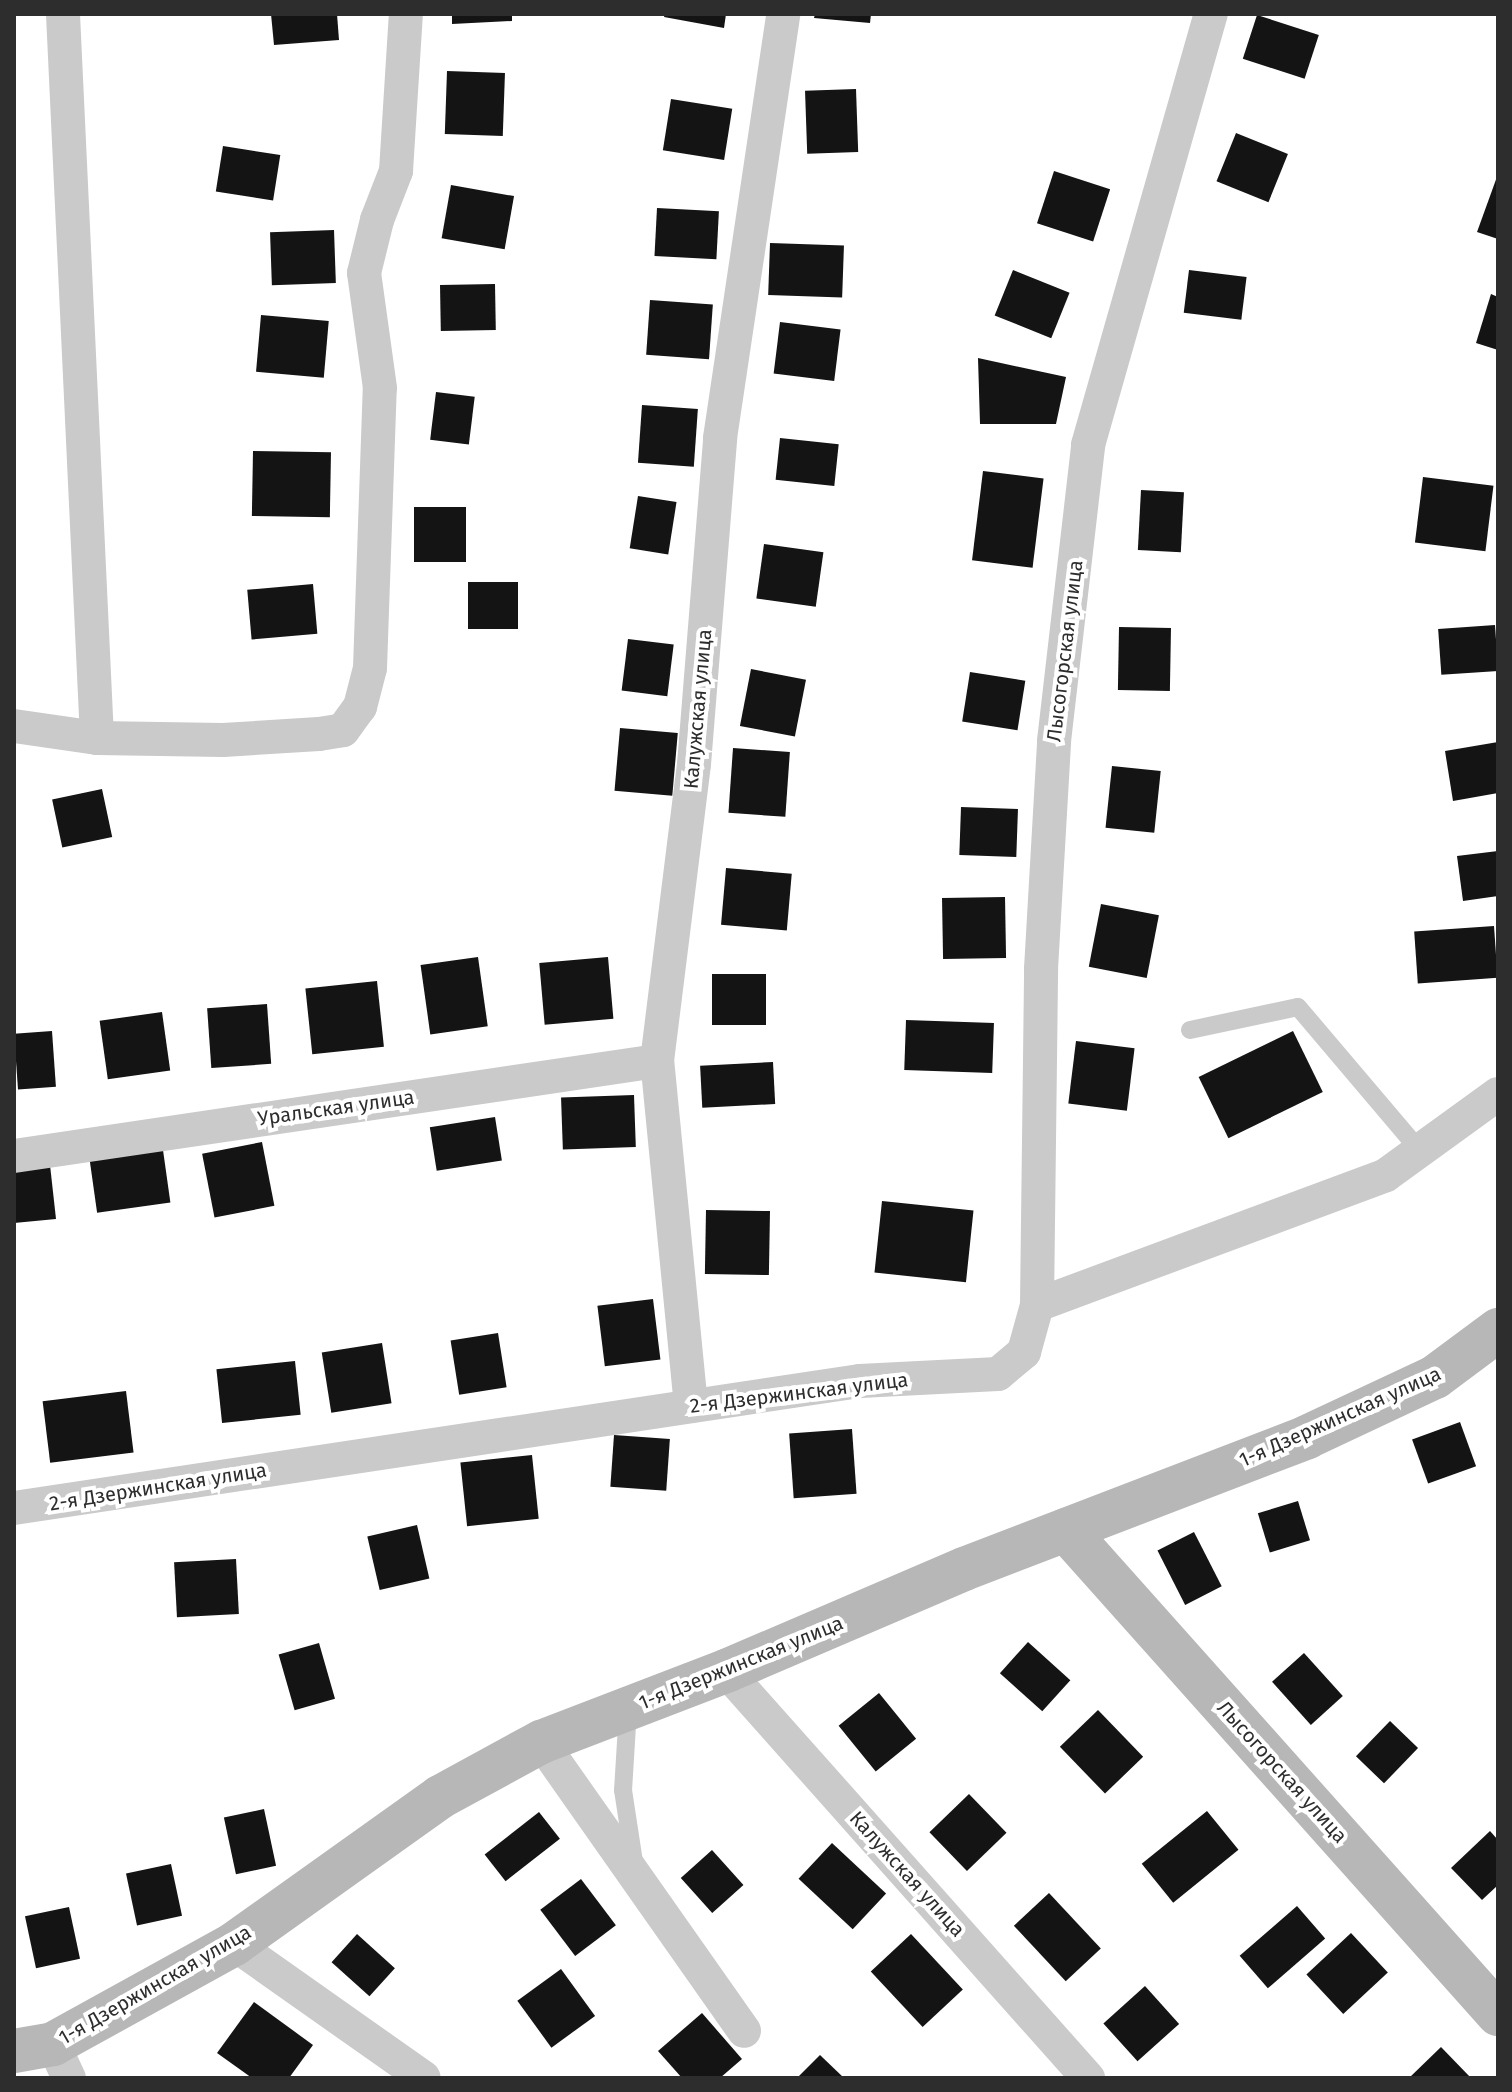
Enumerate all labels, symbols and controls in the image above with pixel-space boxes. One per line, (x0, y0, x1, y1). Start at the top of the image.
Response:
street label: Лысогорская улица (1042, 559, 1088, 743)
street label: Калужская улица (679, 628, 717, 790)
street label: Уральская улица (256, 1085, 416, 1131)
street label: 1-я Дзержинская улица (1235, 1362, 1445, 1472)
street label: 2-я Дзержинская улица (689, 1368, 909, 1418)
street label: 2-я Дзержинская улица (48, 1458, 268, 1516)
street label: 1-я Дзержинская улица (635, 1611, 847, 1715)
street label: Лысогорская улица (1212, 1696, 1352, 1848)
street label: Калужская улица (844, 1806, 970, 1942)
street label: 1-я Дзержинская улица (54, 1920, 256, 2050)

